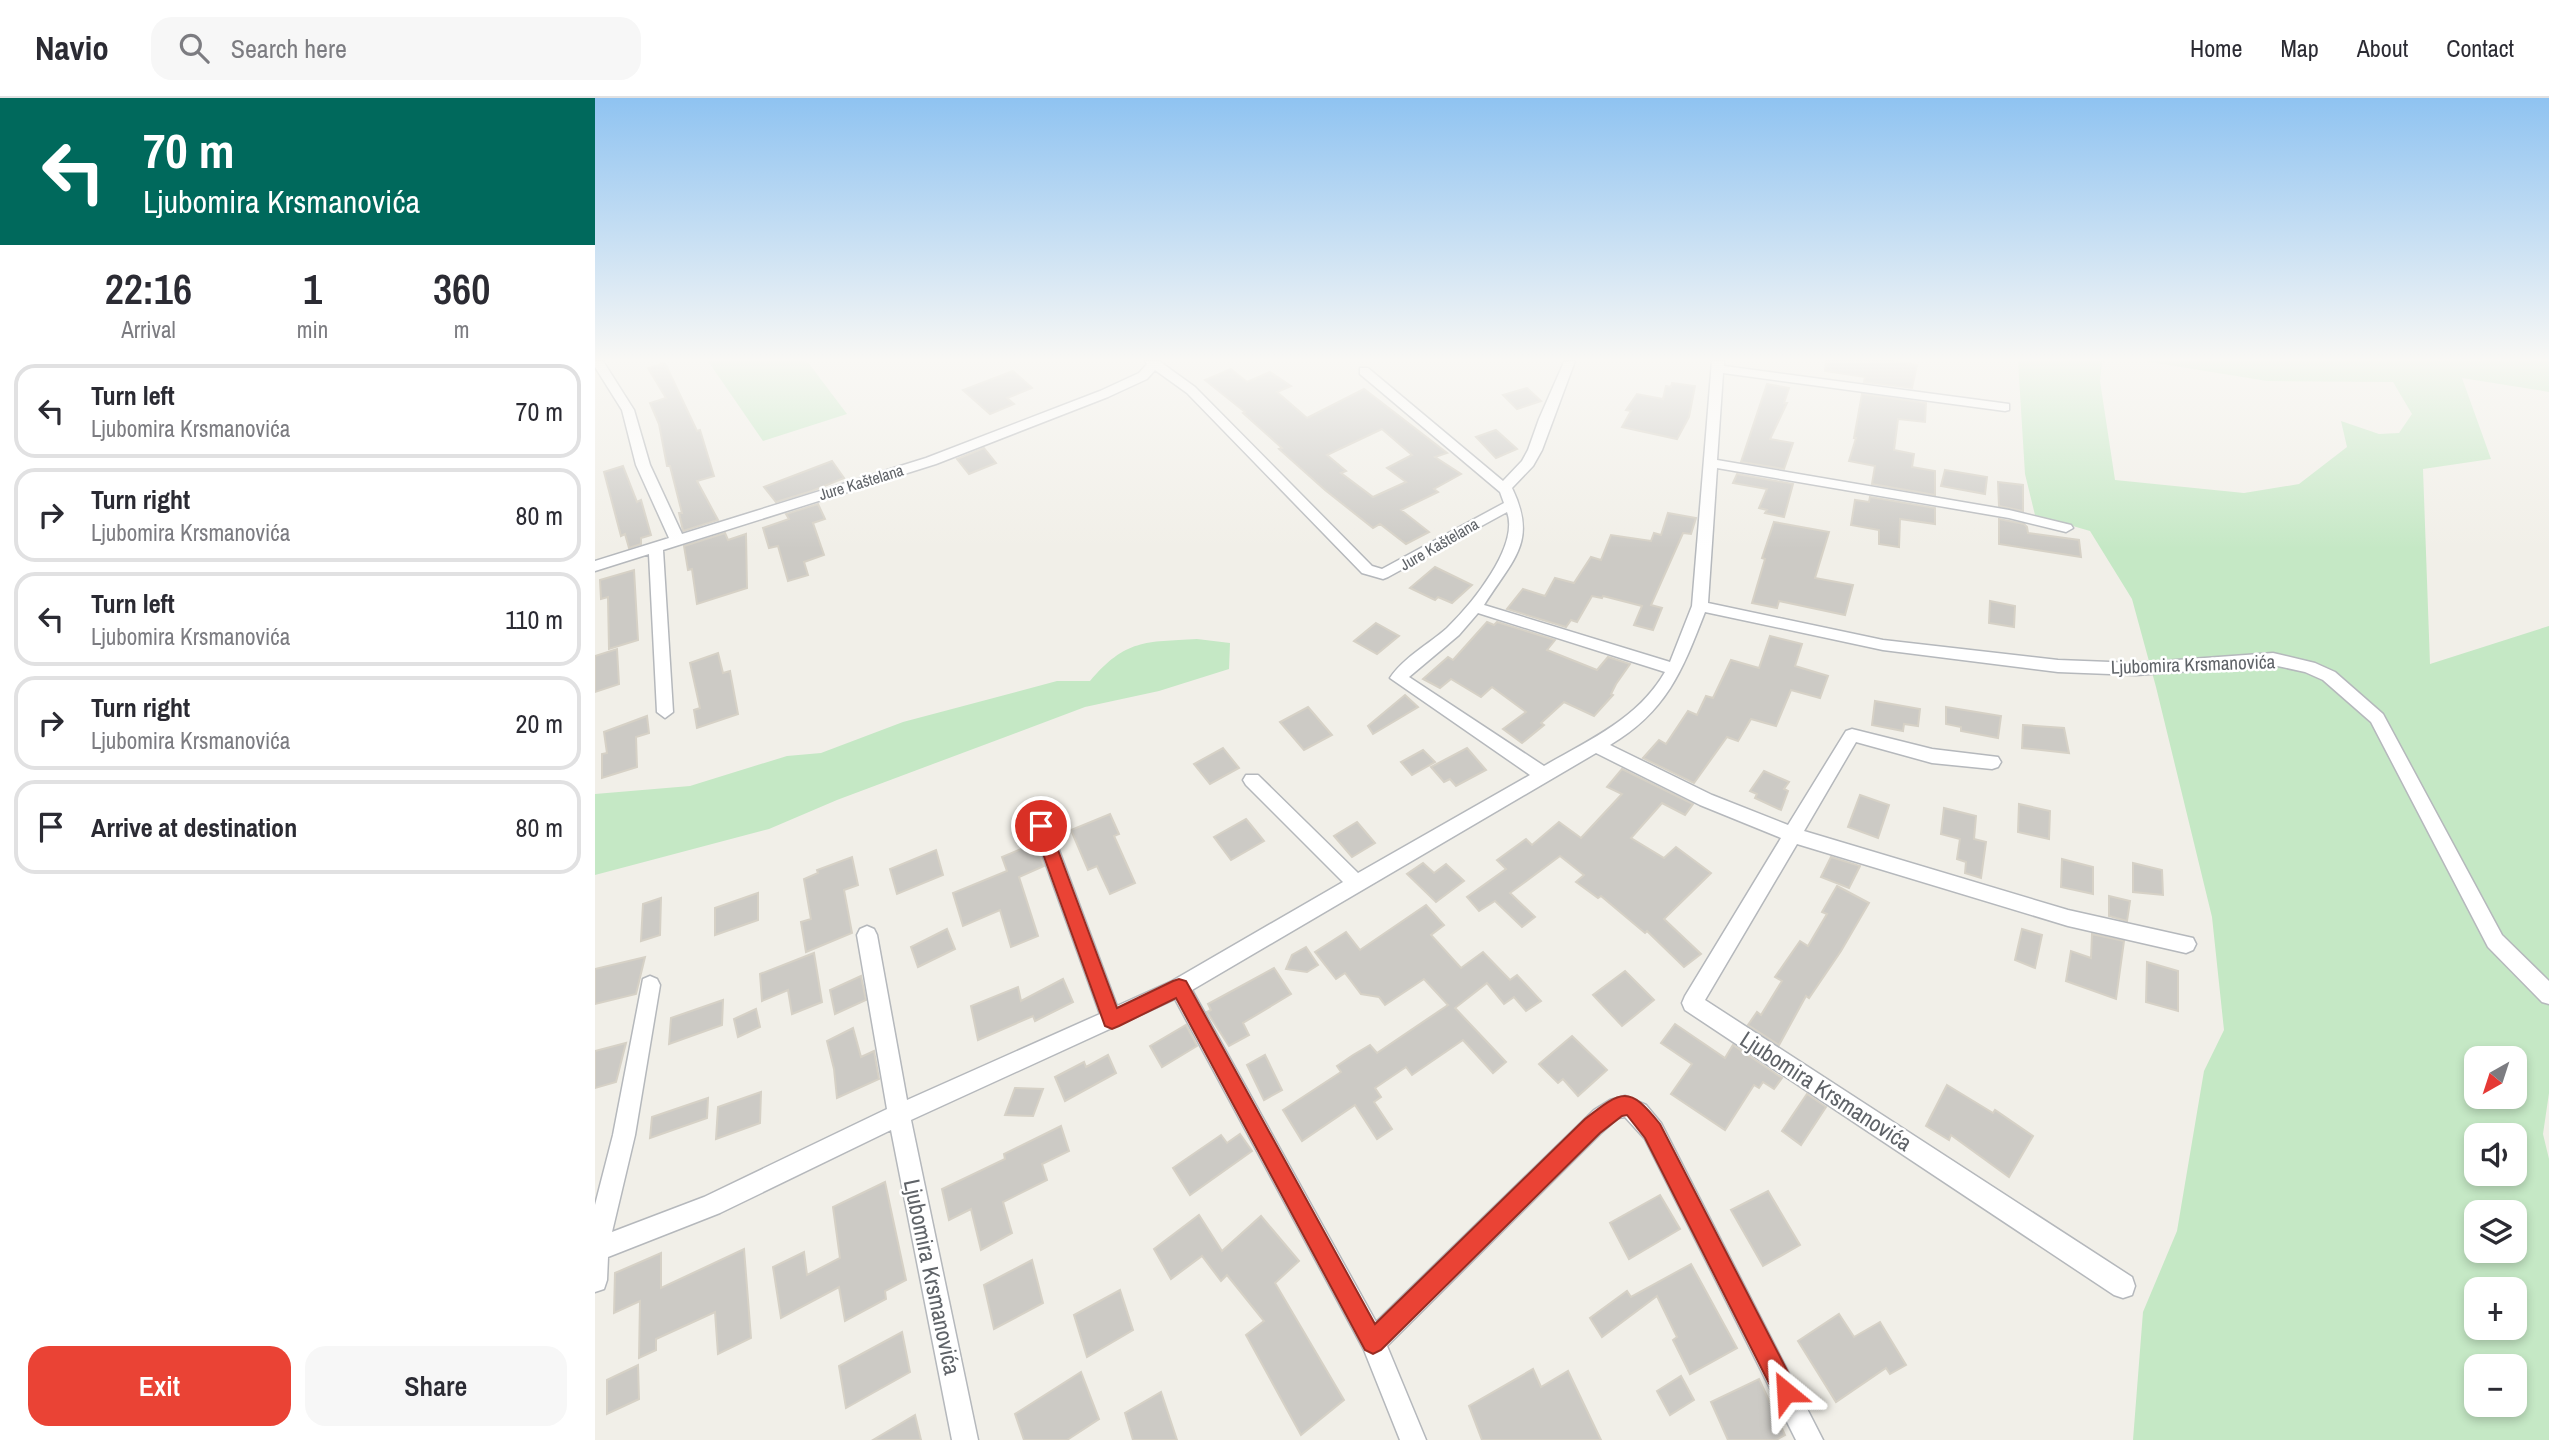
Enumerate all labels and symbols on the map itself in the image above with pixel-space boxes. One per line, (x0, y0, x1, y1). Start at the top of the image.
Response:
street label: Jure Kaštelana (816, 458, 907, 505)
street label: Jure Kaštelana (1396, 512, 1483, 575)
street label: Ljubomira Krsmanovića (2110, 648, 2276, 680)
pin (1011, 796, 1071, 856)
street label: Ljubomira Krsmanovića (1734, 1023, 1919, 1158)
north arrow (2464, 1046, 2527, 1110)
street label: Ljubomira Krsmanovića (897, 1176, 968, 1378)
position arrow (1749, 1355, 1823, 1429)

